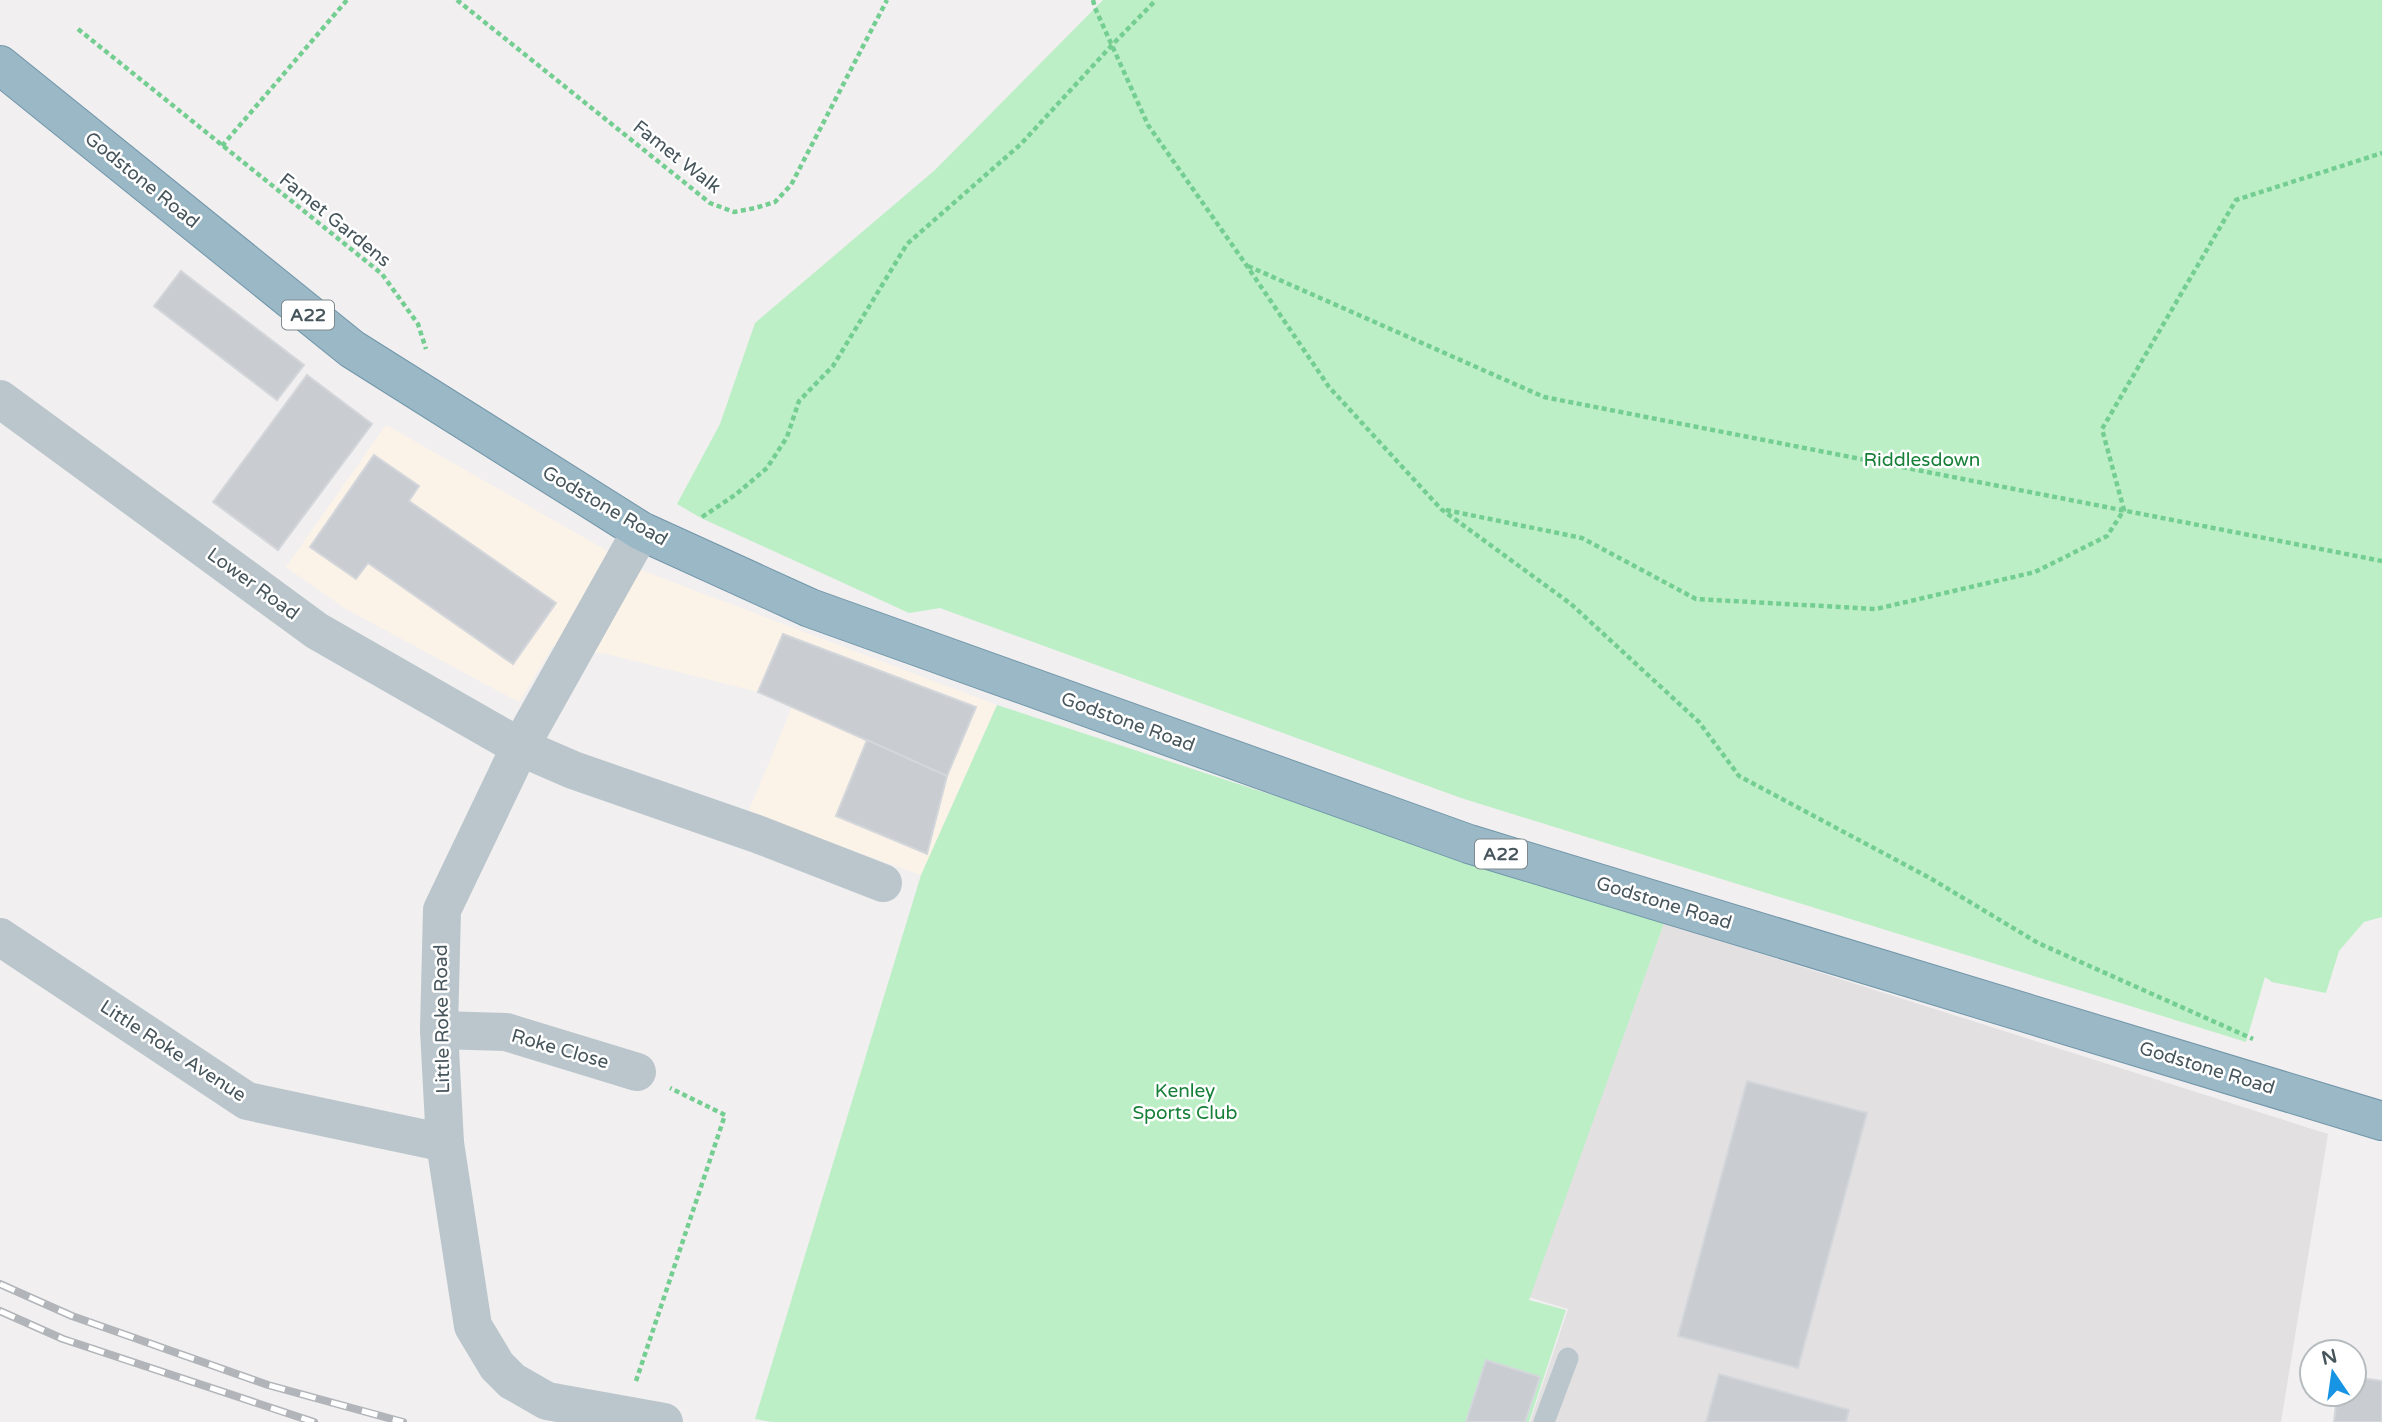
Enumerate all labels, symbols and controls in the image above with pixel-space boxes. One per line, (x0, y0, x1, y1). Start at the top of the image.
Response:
street label: Famet Walk (629, 116, 725, 198)
street label: Godstone Road (80, 127, 204, 233)
street label: Famet Gardens (275, 168, 395, 272)
road number: A22 (282, 300, 334, 330)
park label: Riddlesdown (1864, 449, 1980, 471)
street label: Godstone Road (539, 461, 671, 551)
street label: Lower Road (203, 543, 303, 625)
street label: Godstone Road (1058, 688, 1198, 756)
road number: A22 (1475, 840, 1527, 868)
street label: Godstone Road (1594, 872, 1734, 934)
street label: Little Roke Road (430, 944, 454, 1094)
street label: Little Roke Avenue (96, 996, 250, 1106)
street label: Roke Close (509, 1025, 611, 1073)
street label: Godstone Road (2137, 1037, 2277, 1099)
park label: Kenley Sports Club (1132, 1080, 1238, 1124)
north arrow (2298, 1338, 2368, 1408)
text: N (2319, 1345, 2339, 1370)

